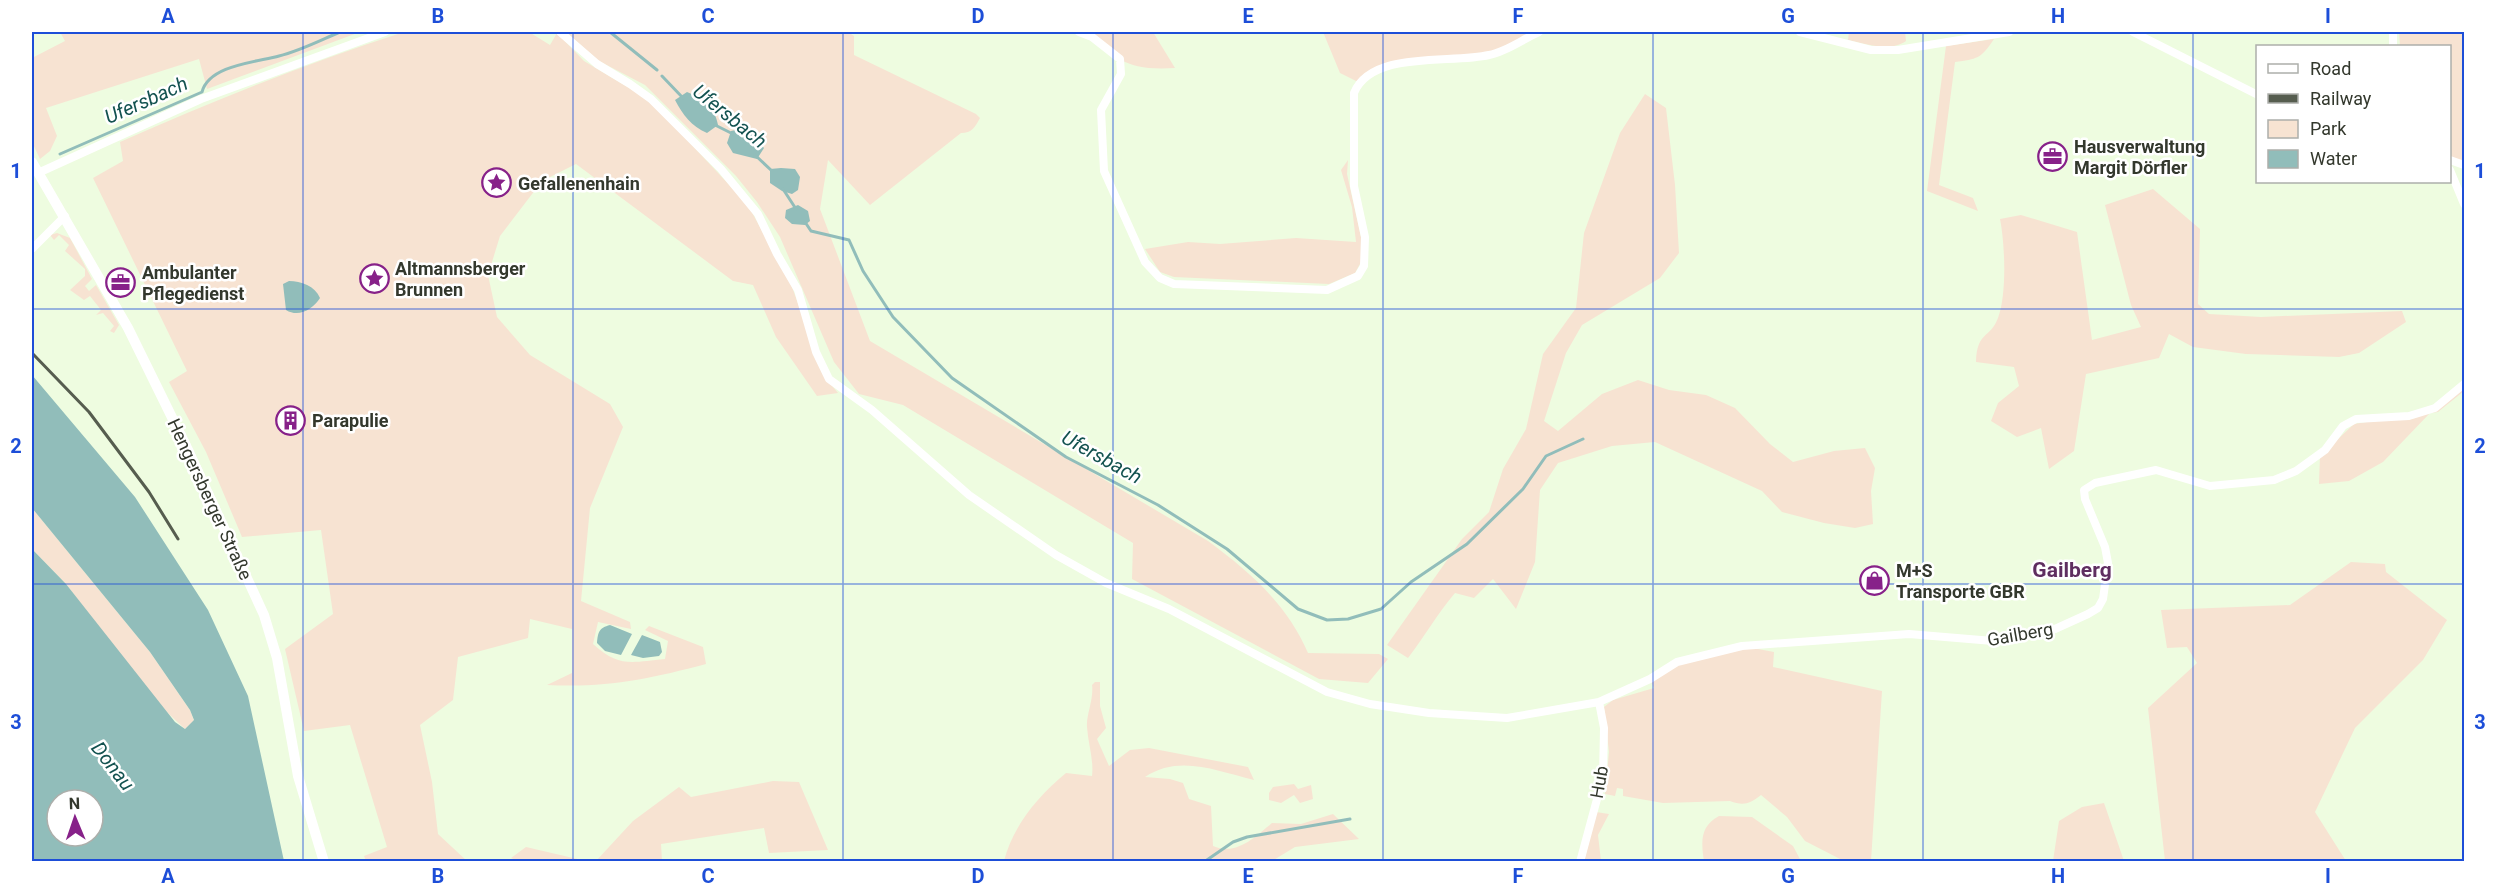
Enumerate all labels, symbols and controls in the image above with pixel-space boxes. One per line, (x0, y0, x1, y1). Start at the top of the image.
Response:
text: A (161, 4, 175, 28)
text: B (432, 4, 444, 28)
text: C (701, 4, 715, 28)
text: D (972, 4, 985, 28)
text: E (1242, 4, 1254, 28)
text: F (1513, 4, 1524, 28)
text: G (1781, 4, 1795, 28)
text: H (2051, 4, 2065, 28)
text: I (2325, 4, 2331, 28)
legend (2256, 45, 2451, 183)
text: Road (2310, 58, 2351, 79)
water label: Ufersbach (101, 71, 191, 129)
water label: Ufersbach (688, 79, 772, 153)
text: Railway (2310, 88, 2372, 109)
text: Park (2310, 118, 2347, 139)
place label: Hausverwaltung Margit Dörfler (2074, 136, 2205, 178)
office icon: Hausverwaltung Margit Dörfler (2037, 140, 2069, 172)
text: Water (2310, 148, 2357, 169)
text: 1 (10, 159, 22, 183)
text: 1 (2474, 159, 2486, 183)
place icon: Gefallenenhain (481, 167, 513, 199)
place label: Gefallenenhain (518, 173, 640, 194)
place label: Altmannsberger Brunnen (395, 258, 526, 300)
place label: Ambulanter Pflegedienst (142, 262, 244, 304)
place icon: Altmannsberger Brunnen (358, 262, 390, 294)
office icon: Ambulanter Pflegedienst (105, 266, 137, 298)
building icon: Parapulie (275, 404, 307, 436)
place label: Parapulie (312, 410, 389, 431)
street label: Hengersberger Straße (163, 415, 257, 583)
water label: Ufersbach (1058, 425, 1146, 489)
text: 2 (10, 434, 22, 458)
text: 2 (2474, 434, 2486, 458)
district label: Gailberg (2032, 558, 2112, 582)
place label: M+S Transporte GBR (1896, 560, 2025, 602)
shop icon: M+S Transporte GBR (1859, 564, 1891, 596)
street label: Gailberg (1985, 618, 2055, 650)
text: 3 (10, 710, 22, 734)
text: 3 (2474, 710, 2486, 734)
water label: Donau (86, 737, 140, 796)
street label: Hub (1586, 764, 1612, 800)
north arrow (45, 788, 105, 848)
text: N (69, 794, 80, 813)
text: A (161, 864, 175, 888)
text: B (432, 864, 444, 888)
text: C (701, 864, 715, 888)
text: D (972, 864, 985, 888)
text: E (1242, 864, 1254, 888)
text: F (1513, 864, 1524, 888)
text: G (1781, 864, 1795, 888)
text: H (2051, 864, 2065, 888)
text: I (2325, 864, 2331, 888)

